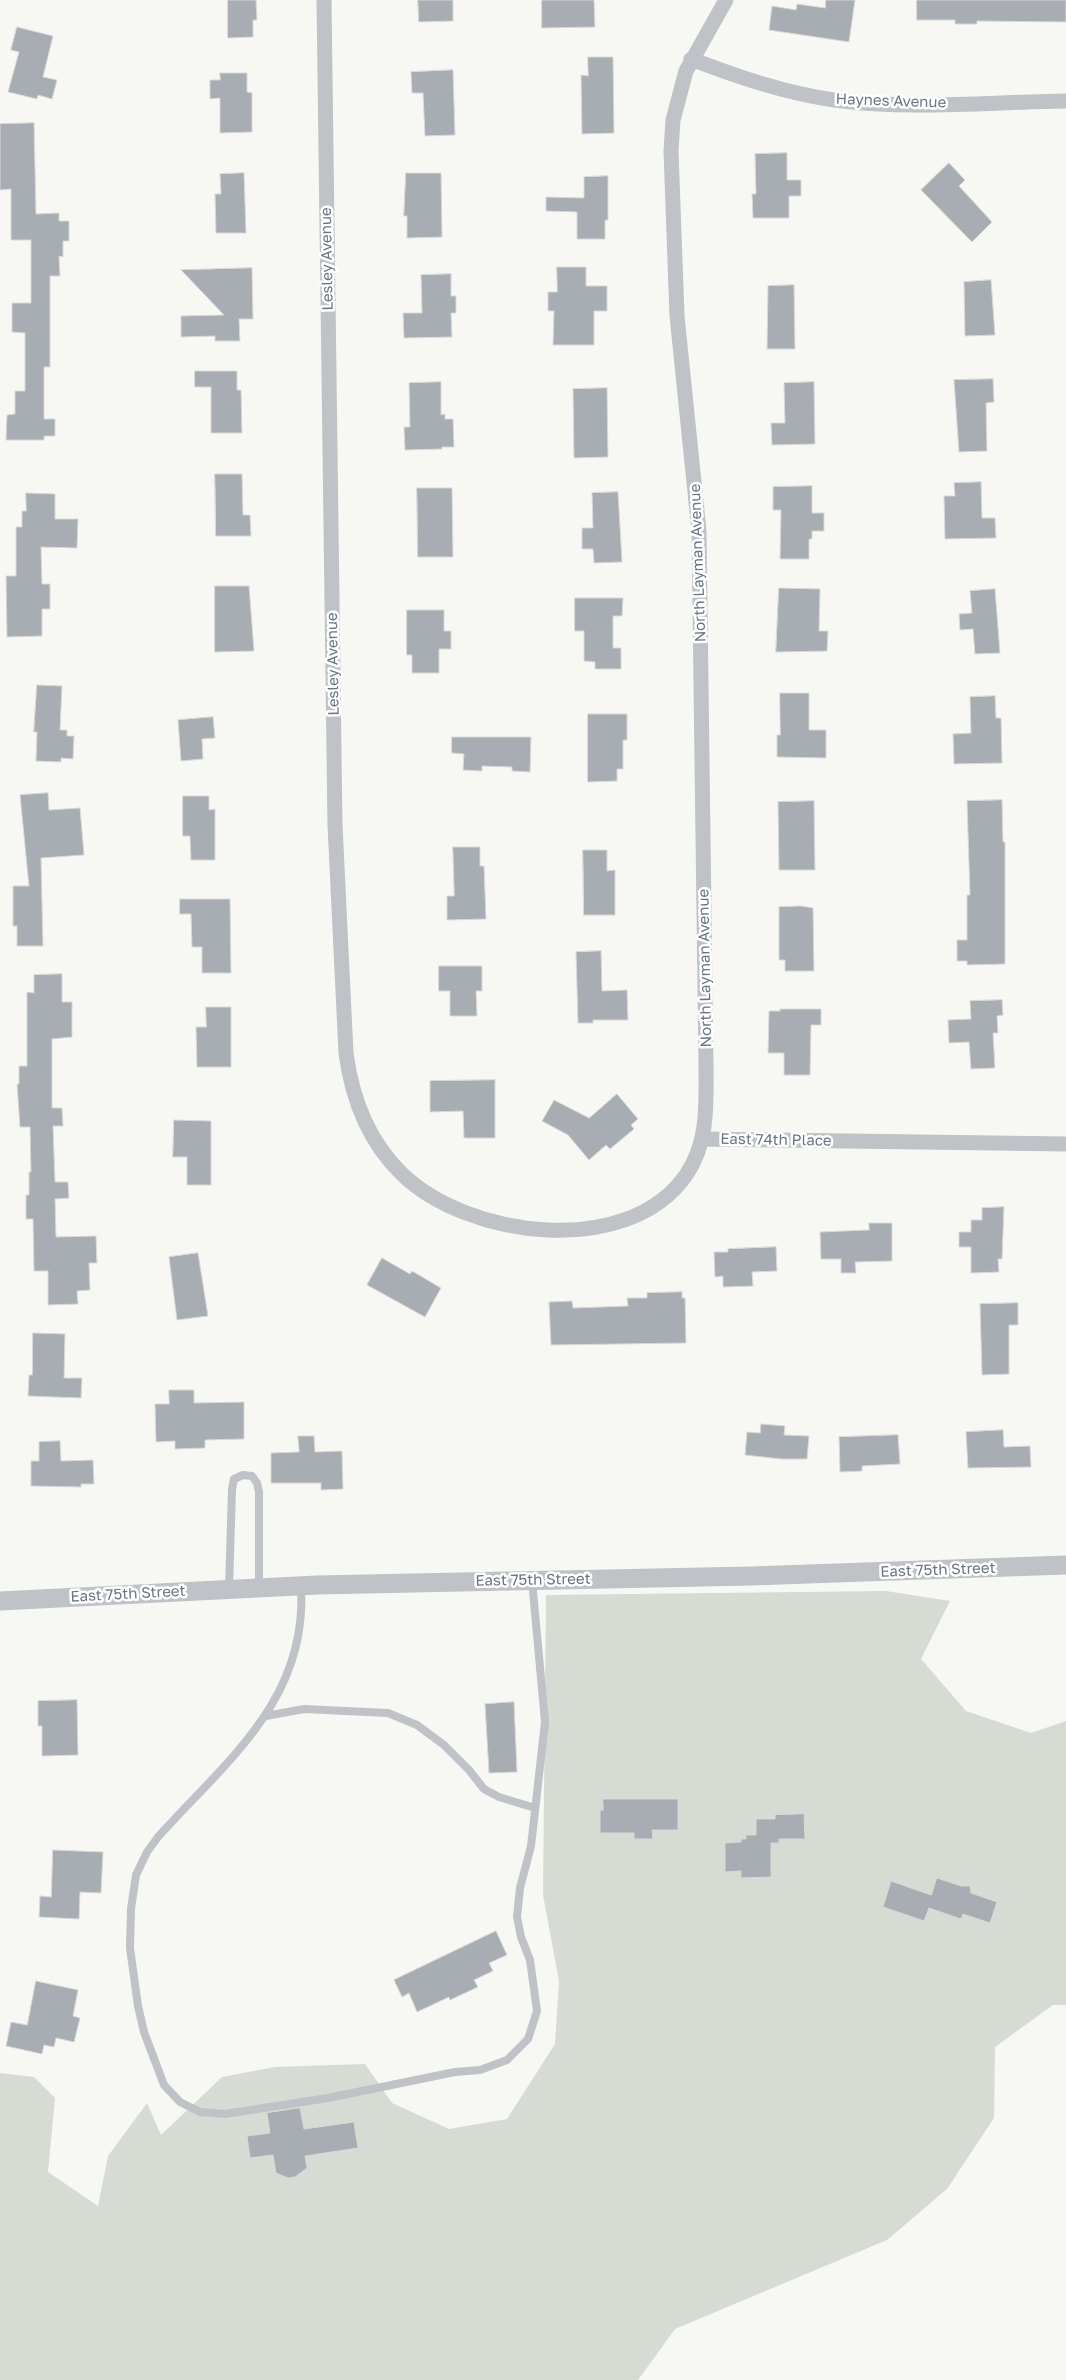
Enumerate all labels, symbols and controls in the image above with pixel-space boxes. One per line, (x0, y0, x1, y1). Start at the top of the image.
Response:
street label: Haynes Avenue (835, 90, 947, 112)
street label: Lesley Avenue (317, 207, 337, 311)
street label: North Layman Avenue (686, 483, 710, 643)
street label: Lesley Avenue (323, 612, 343, 716)
street label: North Layman Avenue (695, 889, 715, 1047)
street label: East 74th Place (720, 1130, 832, 1150)
street label: East 75th Street (880, 1559, 996, 1581)
street label: East 75th Street (475, 1570, 591, 1590)
street label: East 75th Street (70, 1582, 186, 1606)

